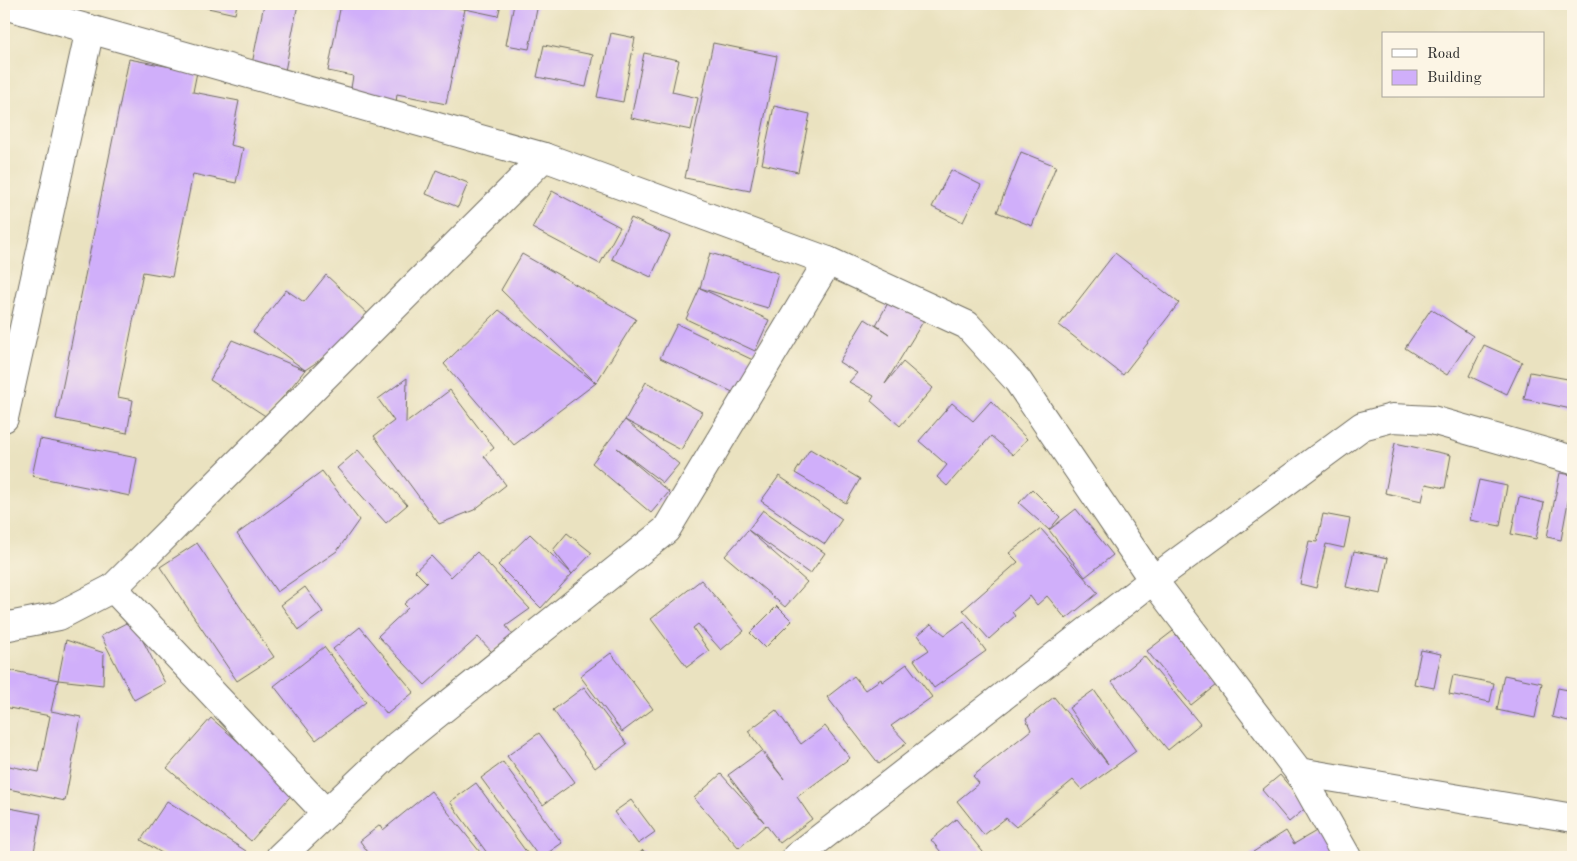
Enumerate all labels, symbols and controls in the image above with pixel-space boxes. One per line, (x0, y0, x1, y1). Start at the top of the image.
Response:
legend (1382, 32, 1544, 98)
text: Road (1427, 47, 1461, 62)
text: Building (1427, 71, 1482, 86)

